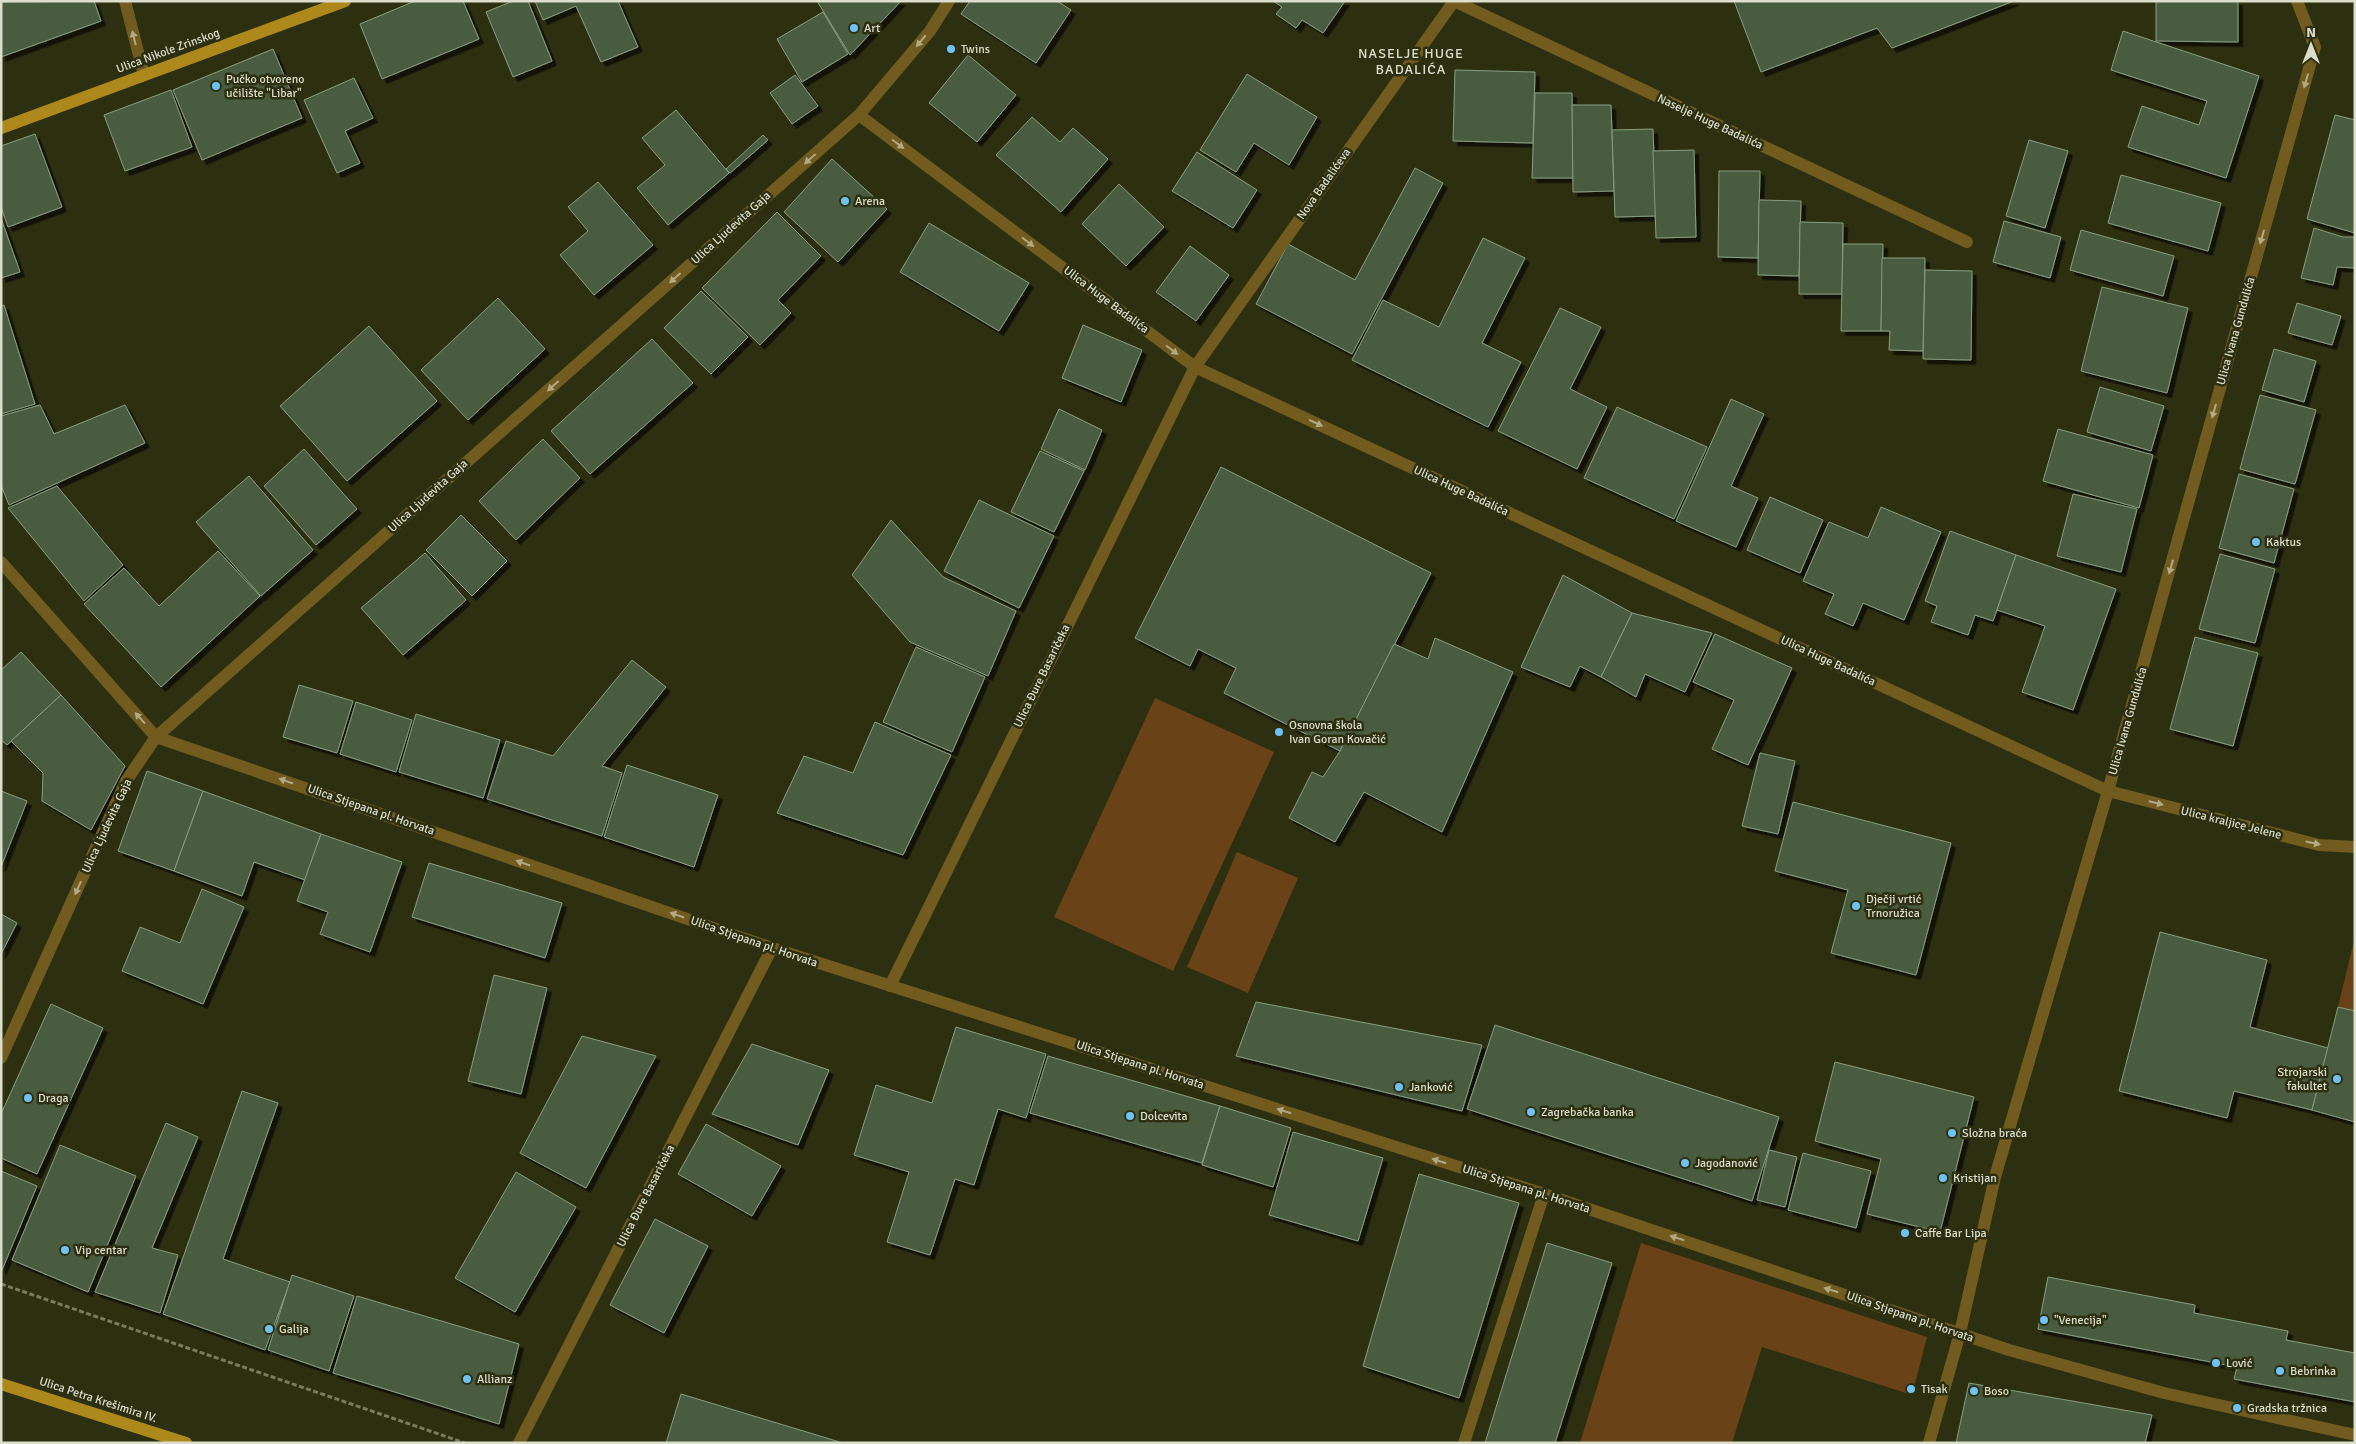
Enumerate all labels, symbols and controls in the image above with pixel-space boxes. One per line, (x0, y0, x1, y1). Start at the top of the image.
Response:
north arrow (2286, 20, 2336, 70)
place label: Art (864, 21, 880, 36)
marker: Art (848, 22, 860, 34)
text: N (2306, 24, 2316, 41)
street label: Ulica Nikole Zrinskog (114, 25, 222, 77)
one-way arrow (130, 31, 138, 46)
one-way arrow (916, 34, 927, 47)
place label: Twins (961, 42, 990, 57)
marker: Twins (945, 43, 957, 55)
district label: NASELJE HUGE BADALIĆA (1358, 45, 1464, 78)
place label: Pučko otvoreno učilište "Libar" (226, 72, 304, 101)
one-way arrow (2301, 73, 2309, 88)
marker: Pučko otvoreno učilište "Libar" (210, 80, 222, 92)
street label: Naselje Huge Badalića (1655, 91, 1765, 153)
one-way arrow (891, 139, 904, 150)
street label: Nova Badalićeva (1294, 145, 1354, 223)
one-way arrow (803, 153, 816, 164)
street label: Ulica Ljudevita Gaja (688, 188, 774, 268)
place label: Arena (855, 194, 885, 209)
marker: Arena (839, 195, 851, 207)
one-way arrow (2258, 230, 2266, 245)
one-way arrow (1021, 237, 1035, 247)
street label: Ulica Huge Badalića (1060, 263, 1152, 337)
one-way arrow (669, 272, 681, 284)
street label: Ulica Ivana Gundulića (2213, 275, 2259, 387)
one-way arrow (1165, 344, 1178, 355)
one-way arrow (547, 380, 560, 391)
one-way arrow (2210, 403, 2218, 418)
one-way arrow (1309, 420, 1323, 428)
street label: Ulica Ljudevita Gaja (385, 456, 471, 536)
street label: Ulica Huge Badalića (1411, 462, 1511, 520)
place label: Kaktus (2266, 535, 2301, 550)
marker: Kaktus (2250, 536, 2262, 548)
one-way arrow (2166, 560, 2174, 575)
street label: Ulica Đure Basaričeka (1011, 622, 1073, 730)
street label: Ulica Huge Badalića (1778, 632, 1878, 690)
street label: Ulica Ivana Gundulića (2105, 665, 2151, 777)
one-way arrow (134, 713, 146, 725)
place label: Osnovna škola Ivan Goran Kovačić (1289, 718, 1386, 747)
marker: Osnovna škola Ivan Goran Kovačić (1273, 726, 1285, 738)
street label: Ulica Ljudevita Gaja (79, 777, 135, 875)
one-way arrow (279, 777, 294, 785)
street label: Ulica Stjepana pl. Horvata (305, 781, 437, 839)
one-way arrow (2148, 800, 2163, 808)
street label: Ulica kraljice Jelene (2179, 803, 2283, 843)
one-way arrow (2306, 839, 2321, 847)
one-way arrow (515, 858, 530, 866)
one-way arrow (73, 881, 81, 895)
place label: Dječji vrtić Trnoružica (1866, 892, 1922, 921)
marker: Dječji vrtić Trnoružica (1850, 900, 1862, 912)
one-way arrow (669, 911, 684, 919)
street label: Ulica Stjepana pl. Horvata (688, 913, 820, 971)
street label: Ulica Stjepana pl. Horvata (1074, 1037, 1206, 1093)
place label: Strojarski fakultet (2277, 1065, 2327, 1094)
marker: Strojarski fakultet (2331, 1073, 2343, 1085)
place label: Janković (1409, 1080, 1453, 1095)
marker: Janković (1393, 1081, 1405, 1093)
place label: Draga (38, 1091, 69, 1106)
marker: Draga (22, 1092, 34, 1104)
place label: Zagrebačka banka (1541, 1105, 1634, 1120)
marker: Zagrebačka banka (1525, 1106, 1537, 1118)
one-way arrow (1277, 1107, 1292, 1115)
place label: Dolcevita (1140, 1109, 1188, 1124)
marker: Dolcevita (1124, 1110, 1136, 1122)
place label: Složna braća (1962, 1126, 2027, 1141)
marker: Složna braća (1946, 1127, 1958, 1139)
street label: Ulica Đure Basaričeka (614, 1142, 678, 1250)
one-way arrow (1432, 1156, 1447, 1164)
place label: Jagodanović (1695, 1156, 1758, 1171)
marker: Jagodanović (1679, 1157, 1691, 1169)
street label: Ulica Stjepana pl. Horvata (1460, 1161, 1592, 1217)
place label: Kristijan (1953, 1171, 1997, 1186)
marker: Kristijan (1937, 1172, 1949, 1184)
place label: Caffe Bar Lipa (1915, 1226, 1987, 1241)
marker: Caffe Bar Lipa (1899, 1227, 1911, 1239)
one-way arrow (1669, 1234, 1684, 1242)
place label: Vip centar (75, 1243, 128, 1258)
marker: Vip centar (59, 1244, 71, 1256)
one-way arrow (1823, 1286, 1838, 1294)
street label: Ulica Stjepana pl. Horvata (1844, 1288, 1976, 1346)
place label: "Venecija" (2054, 1313, 2107, 1328)
marker: "Venecija" (2038, 1314, 2050, 1326)
place label: Galija (279, 1322, 309, 1337)
marker: Galija (263, 1323, 275, 1335)
place label: Lović (2226, 1356, 2253, 1371)
marker: Lović (2210, 1357, 2222, 1369)
place label: Bebrinka (2290, 1364, 2336, 1379)
marker: Bebrinka (2274, 1365, 2286, 1377)
place label: Allianz (477, 1372, 512, 1387)
marker: Allianz (461, 1373, 473, 1385)
street label: Ulica Petra Krešimira IV. (37, 1374, 159, 1426)
place label: Tisak (1921, 1382, 1948, 1397)
marker: Tisak (1905, 1383, 1917, 1395)
place label: Boso (1984, 1384, 2009, 1399)
marker: Boso (1968, 1385, 1980, 1397)
place label: Gradska tržnica (2247, 1401, 2327, 1416)
marker: Gradska tržnica (2231, 1402, 2243, 1414)

